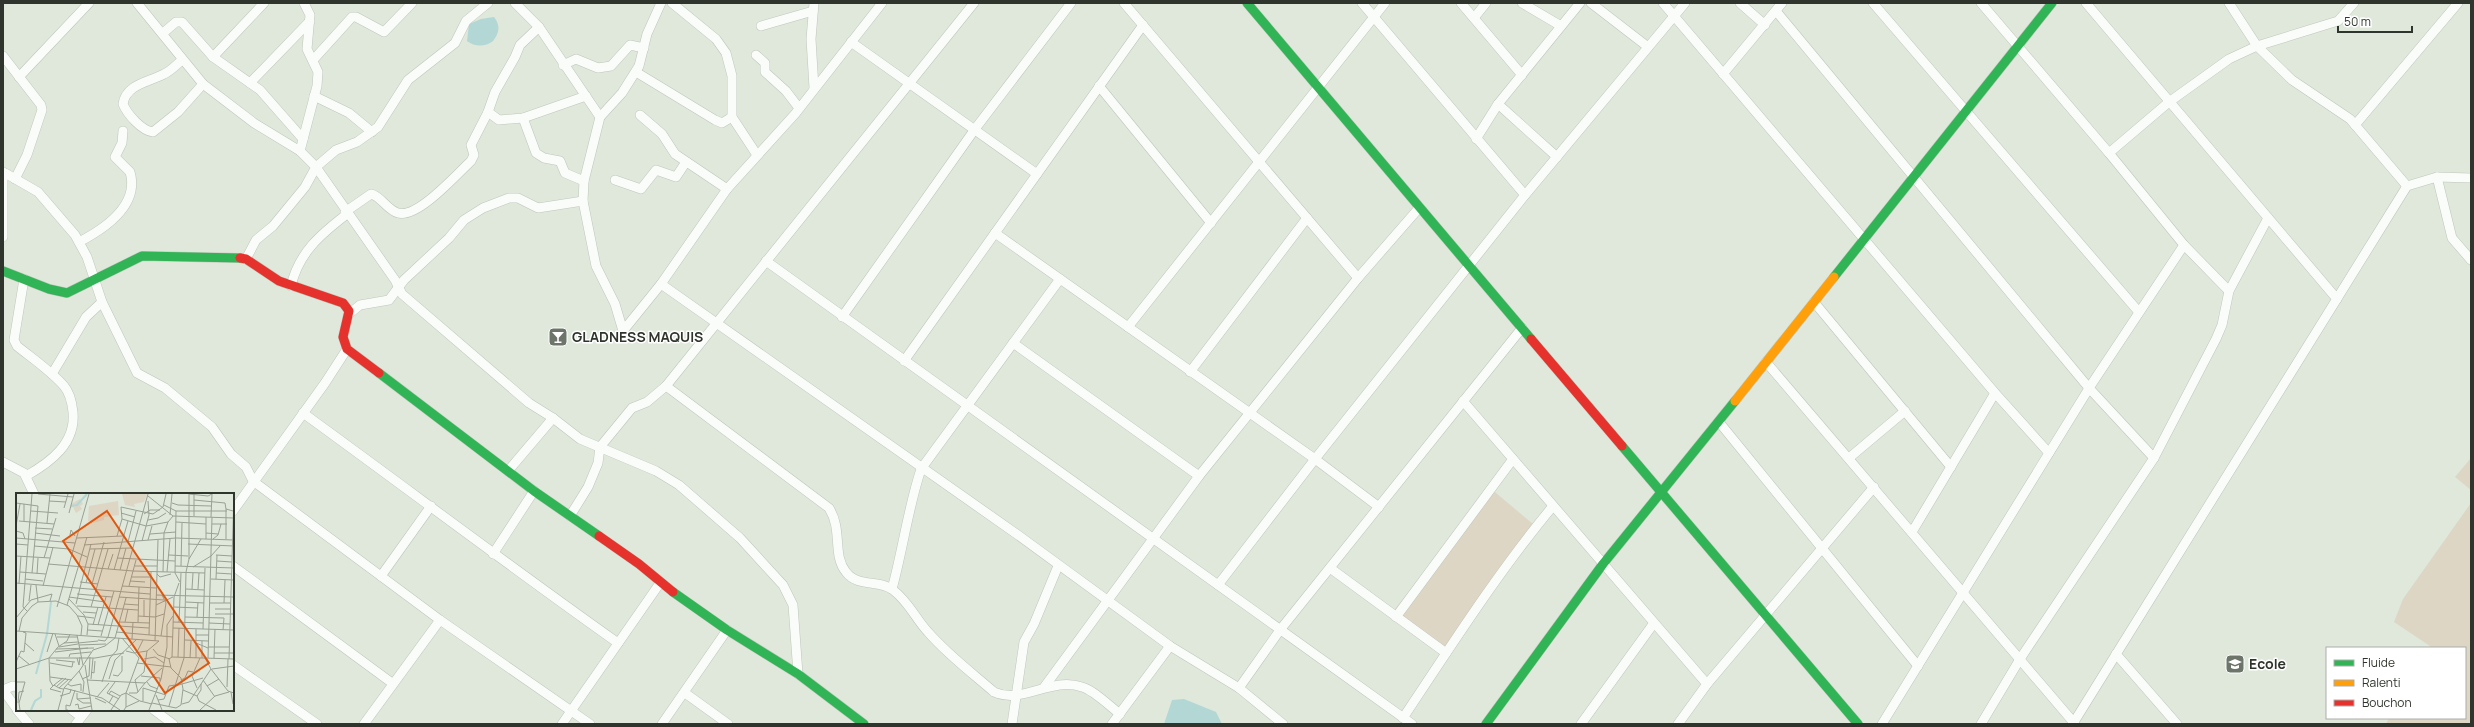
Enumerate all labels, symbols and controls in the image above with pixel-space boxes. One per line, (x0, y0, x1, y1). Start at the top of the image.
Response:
scale bar (2338, 8, 2412, 34)
text: 50 m (2344, 13, 2371, 30)
bar icon: GLADNESS MAQUIS (547, 326, 569, 348)
place label: GLADNESS MAQUIS (572, 327, 703, 346)
inset map (16, 493, 234, 711)
legend (2326, 647, 2466, 719)
school or university icon: Ecole (2224, 653, 2246, 675)
place label: Ecole (2249, 654, 2286, 673)
text: Fluide (2362, 654, 2395, 671)
text: Ralenti (2362, 674, 2401, 691)
text: Bouchon (2362, 694, 2412, 711)

